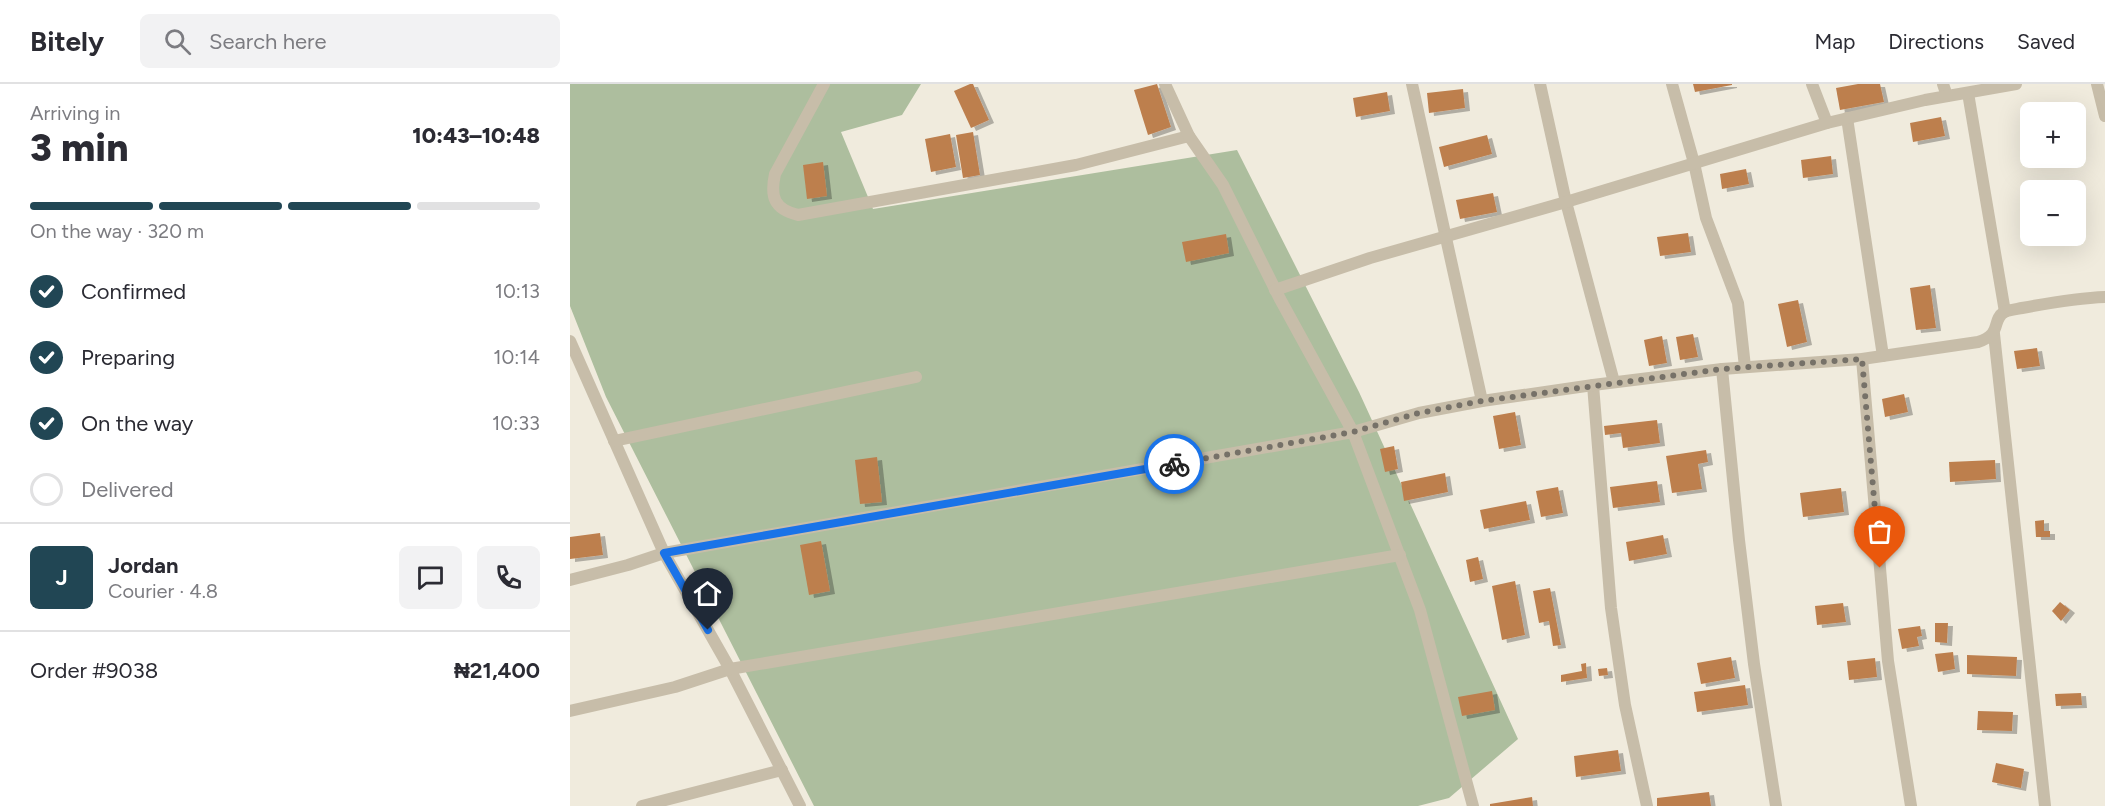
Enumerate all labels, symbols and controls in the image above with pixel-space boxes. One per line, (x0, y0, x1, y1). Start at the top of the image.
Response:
search box (140, 14, 560, 68)
text: Bitely (30, 24, 104, 58)
icon: search (161, 25, 194, 58)
text: Search here (209, 28, 327, 55)
text: Map (1814, 29, 1855, 54)
text: Directions (1888, 29, 1984, 54)
text: Saved (2017, 29, 2075, 54)
text: Arriving in (30, 101, 120, 125)
map controls (2020, 102, 2086, 246)
button: + (2020, 102, 2086, 168)
text: 10:43–10:48 (412, 122, 540, 149)
text: 3 min (30, 124, 128, 171)
button: − (2020, 180, 2086, 246)
text: On the way · 320 m (30, 219, 204, 243)
icon: check (30, 275, 63, 308)
text: Confirmed (81, 278, 186, 305)
text: 10:13 (495, 279, 540, 303)
icon: check (30, 341, 63, 374)
text: Preparing (81, 344, 175, 371)
text: 10:14 (493, 345, 540, 369)
icon: check (30, 407, 63, 440)
text: On the way (81, 410, 193, 437)
text: 10:33 (492, 411, 540, 435)
courier (1144, 434, 1204, 494)
icon: bike (1158, 448, 1191, 481)
text: Delivered (81, 476, 174, 503)
pin (1854, 506, 1905, 568)
icon: bag (1863, 515, 1896, 548)
button: chat (399, 546, 462, 609)
button: phone (477, 546, 540, 609)
text: Jordan (108, 552, 179, 579)
text: J (55, 564, 68, 591)
pin (682, 568, 733, 630)
icon: home (691, 577, 724, 610)
text: Courier · 4.8 (108, 579, 218, 603)
text: Order #9038 (30, 657, 158, 684)
text: ₦21,400 (454, 657, 540, 684)

